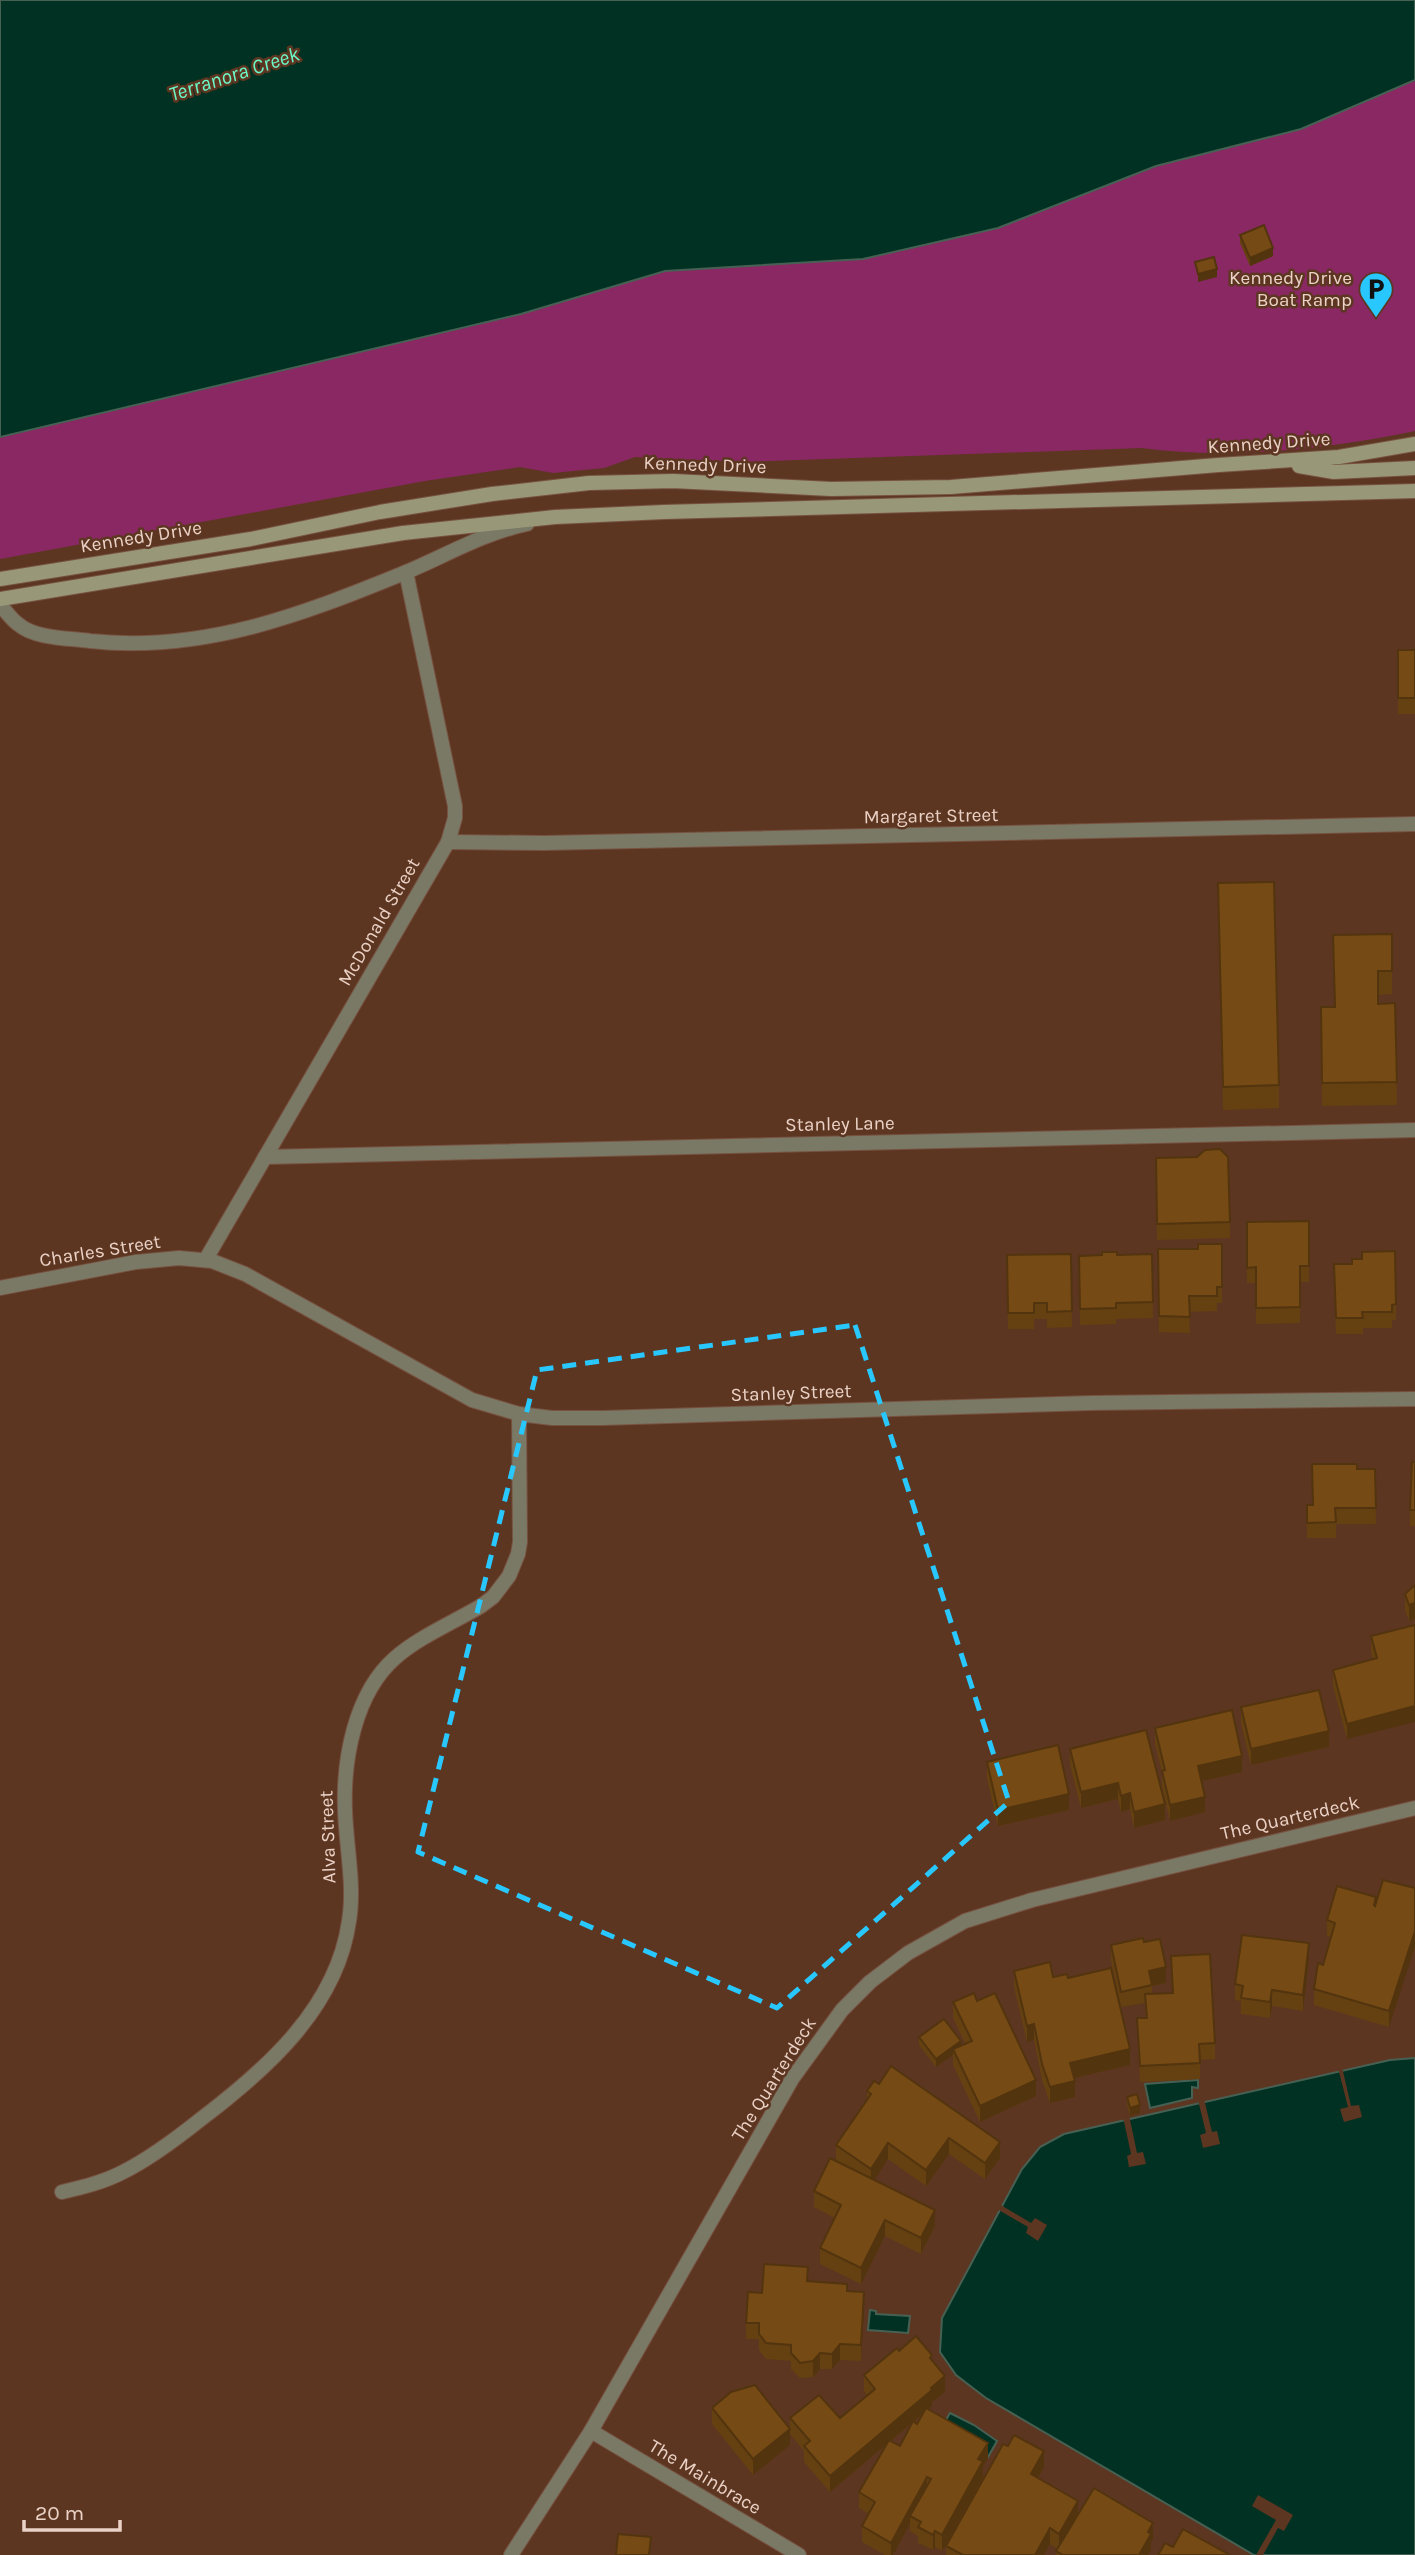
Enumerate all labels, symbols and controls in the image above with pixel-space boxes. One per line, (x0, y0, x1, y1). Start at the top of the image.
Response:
water label: Terranora Creek (166, 42, 303, 106)
place label: Kennedy Drive Boat Ramp (1229, 267, 1352, 311)
parking icon: Kennedy Drive Boat Ramp (1357, 270, 1395, 319)
street label: Kennedy Drive (1207, 428, 1331, 458)
street label: Kennedy Drive (643, 452, 767, 478)
street label: Kennedy Drive (79, 517, 203, 557)
street label: Margaret Street (863, 804, 999, 828)
street label: McDonald Street (333, 854, 425, 990)
street label: Stanley Lane (785, 1112, 895, 1136)
street label: Charles Street (38, 1231, 162, 1271)
street label: Stanley Street (730, 1380, 852, 1406)
street label: Alva Street (315, 1790, 341, 1884)
street label: The Quarterdeck (1218, 1791, 1362, 1845)
street label: The Quarterdeck (727, 2013, 821, 2145)
street label: The Mainbrace (645, 2435, 765, 2519)
scale bar (24, 2488, 121, 2532)
text: 20 m (35, 2501, 84, 2525)

